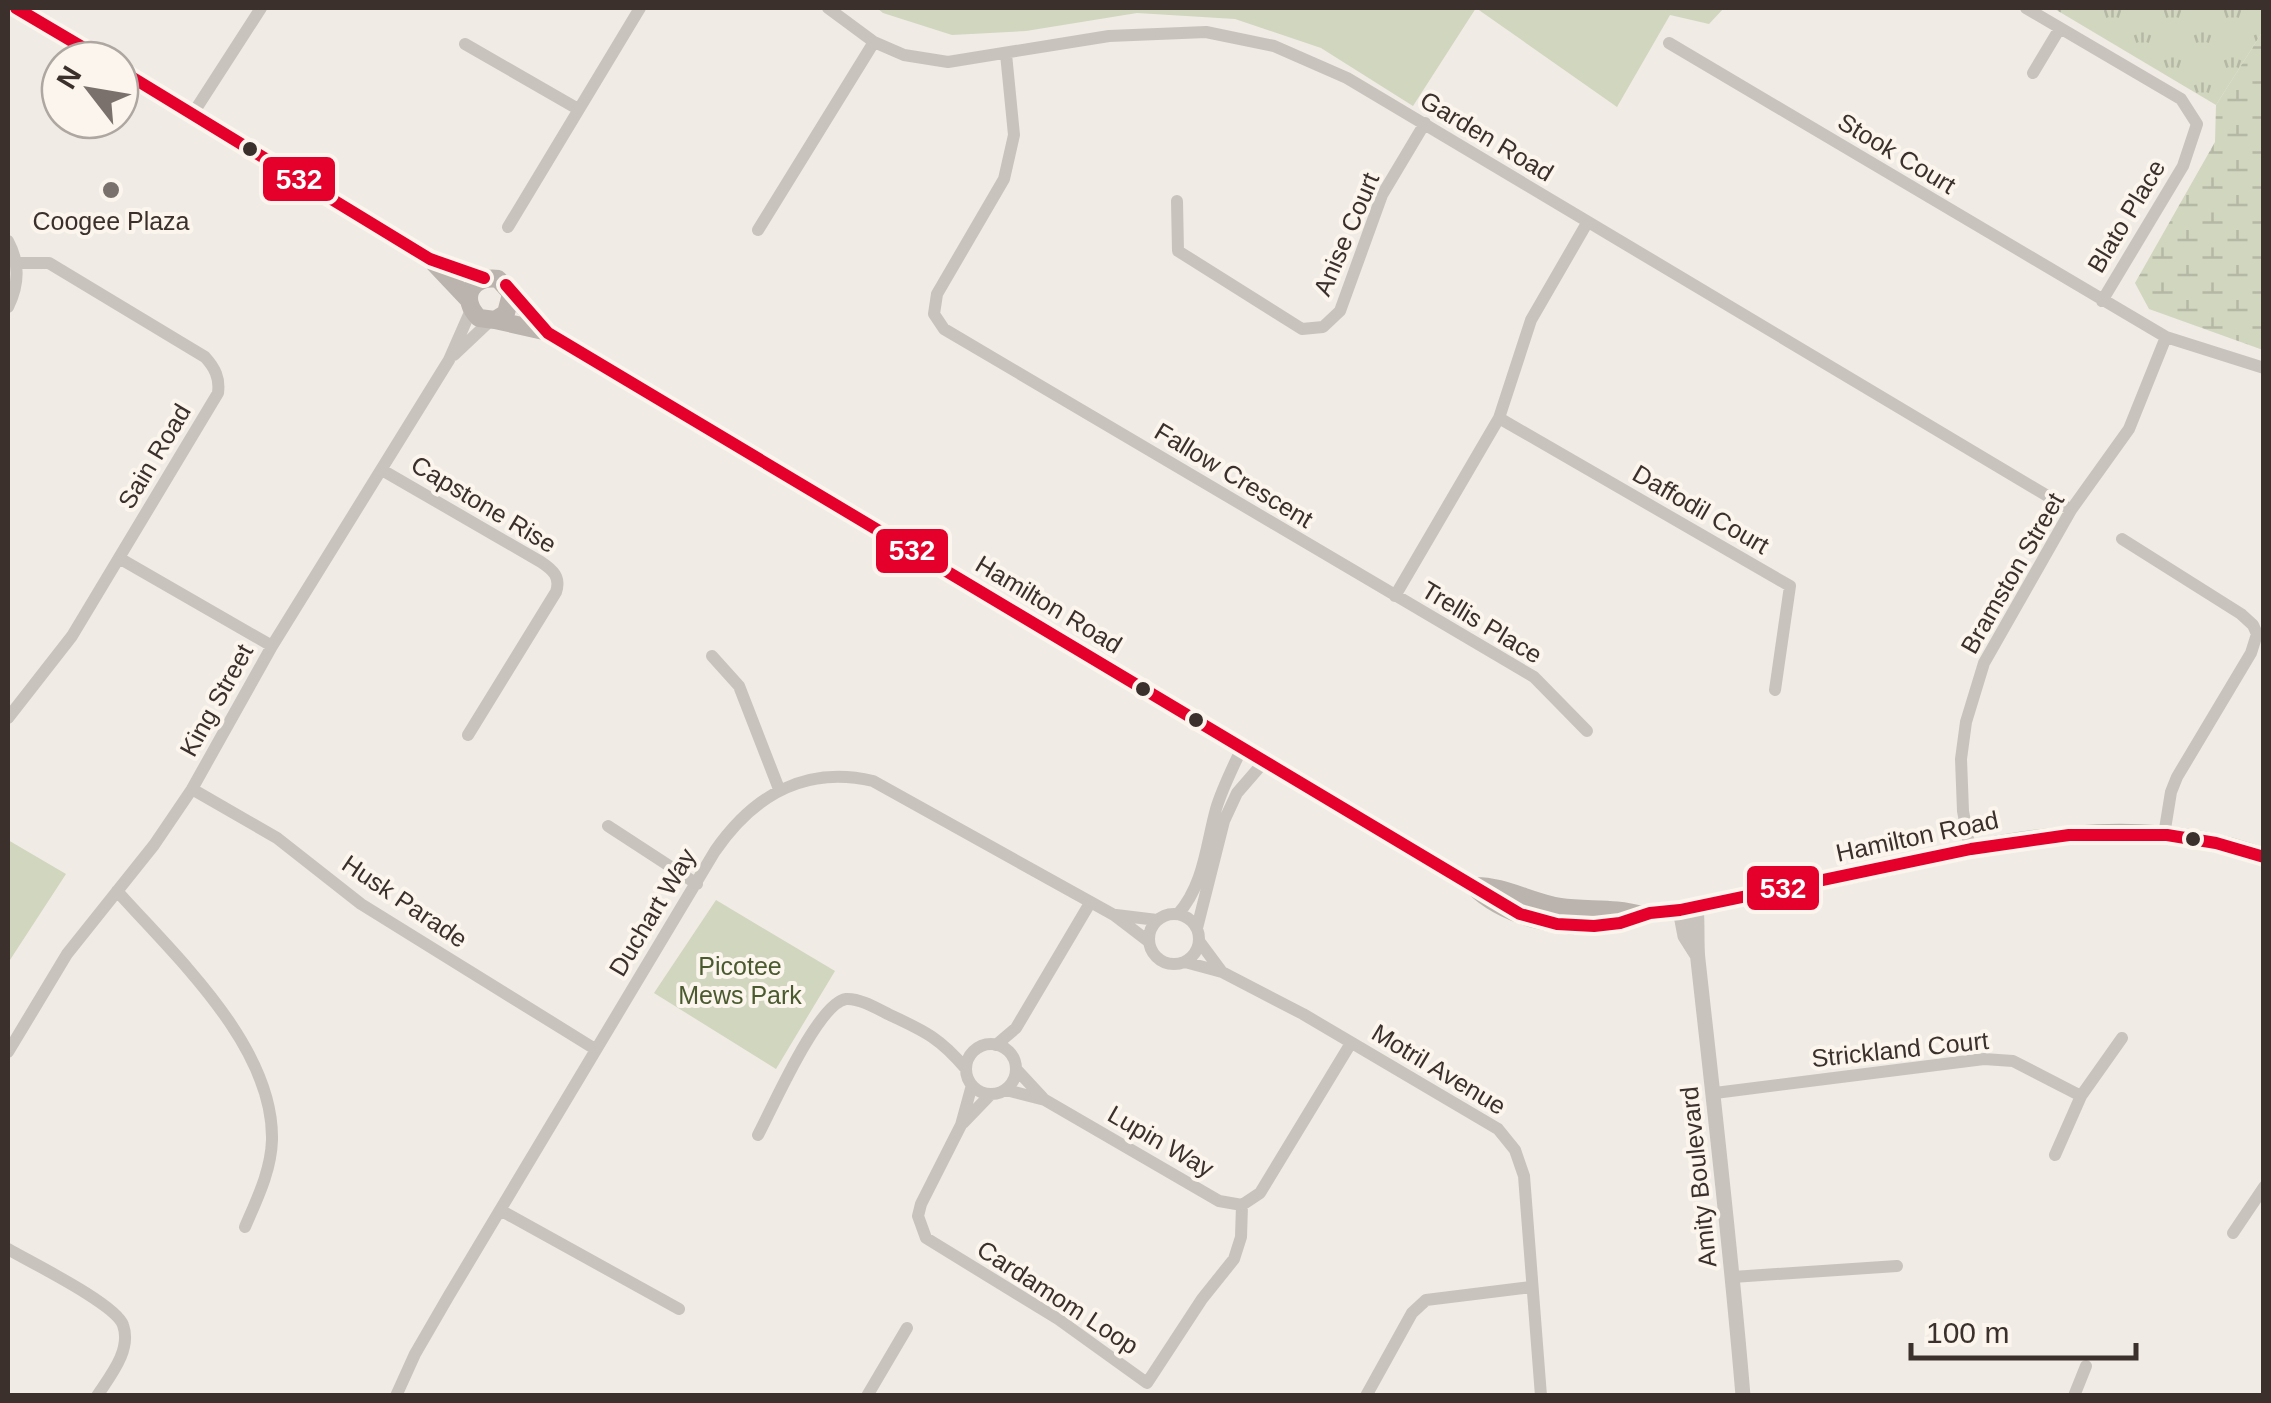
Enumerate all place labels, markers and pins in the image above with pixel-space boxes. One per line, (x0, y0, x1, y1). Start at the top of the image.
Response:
unlabelled marker (240, 139, 260, 159)
marker: Coogee Plaza (100, 179, 122, 201)
place label: Coogee Plaza (32, 207, 190, 235)
unlabelled marker (1133, 679, 1153, 699)
unlabelled marker (1186, 710, 1206, 730)
unlabelled marker (2183, 829, 2203, 849)

